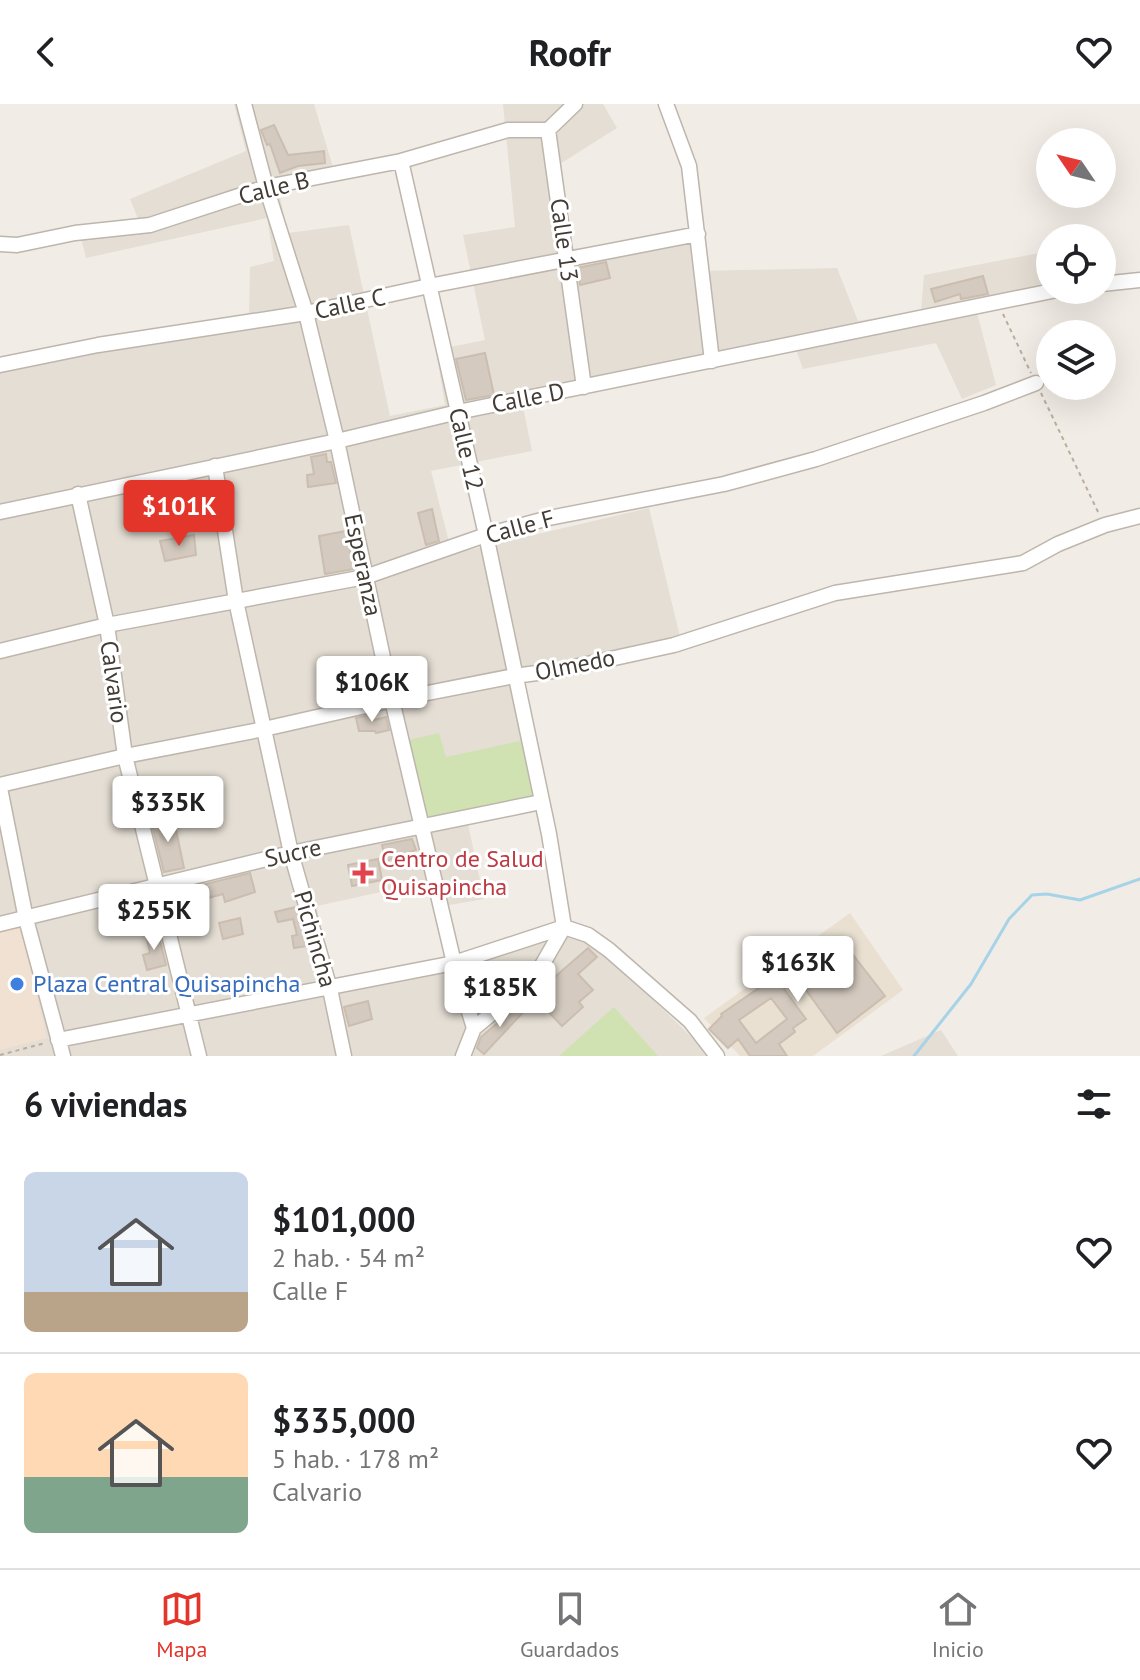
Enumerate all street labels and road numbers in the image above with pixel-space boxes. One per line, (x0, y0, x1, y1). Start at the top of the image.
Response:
street label: Calle B (235, 164, 312, 211)
street label: Calle 13 (543, 196, 586, 284)
street label: Calle C (312, 281, 388, 326)
street label: Calle D (489, 375, 567, 420)
street label: Calle 12 (442, 404, 491, 493)
street label: Calle F (482, 502, 558, 551)
street label: Esperanza (338, 511, 389, 619)
street label: Calvario (93, 639, 136, 725)
street label: Olmedo (532, 642, 618, 687)
street label: Sucre (262, 831, 324, 874)
street label: Pichincha (287, 887, 344, 991)

